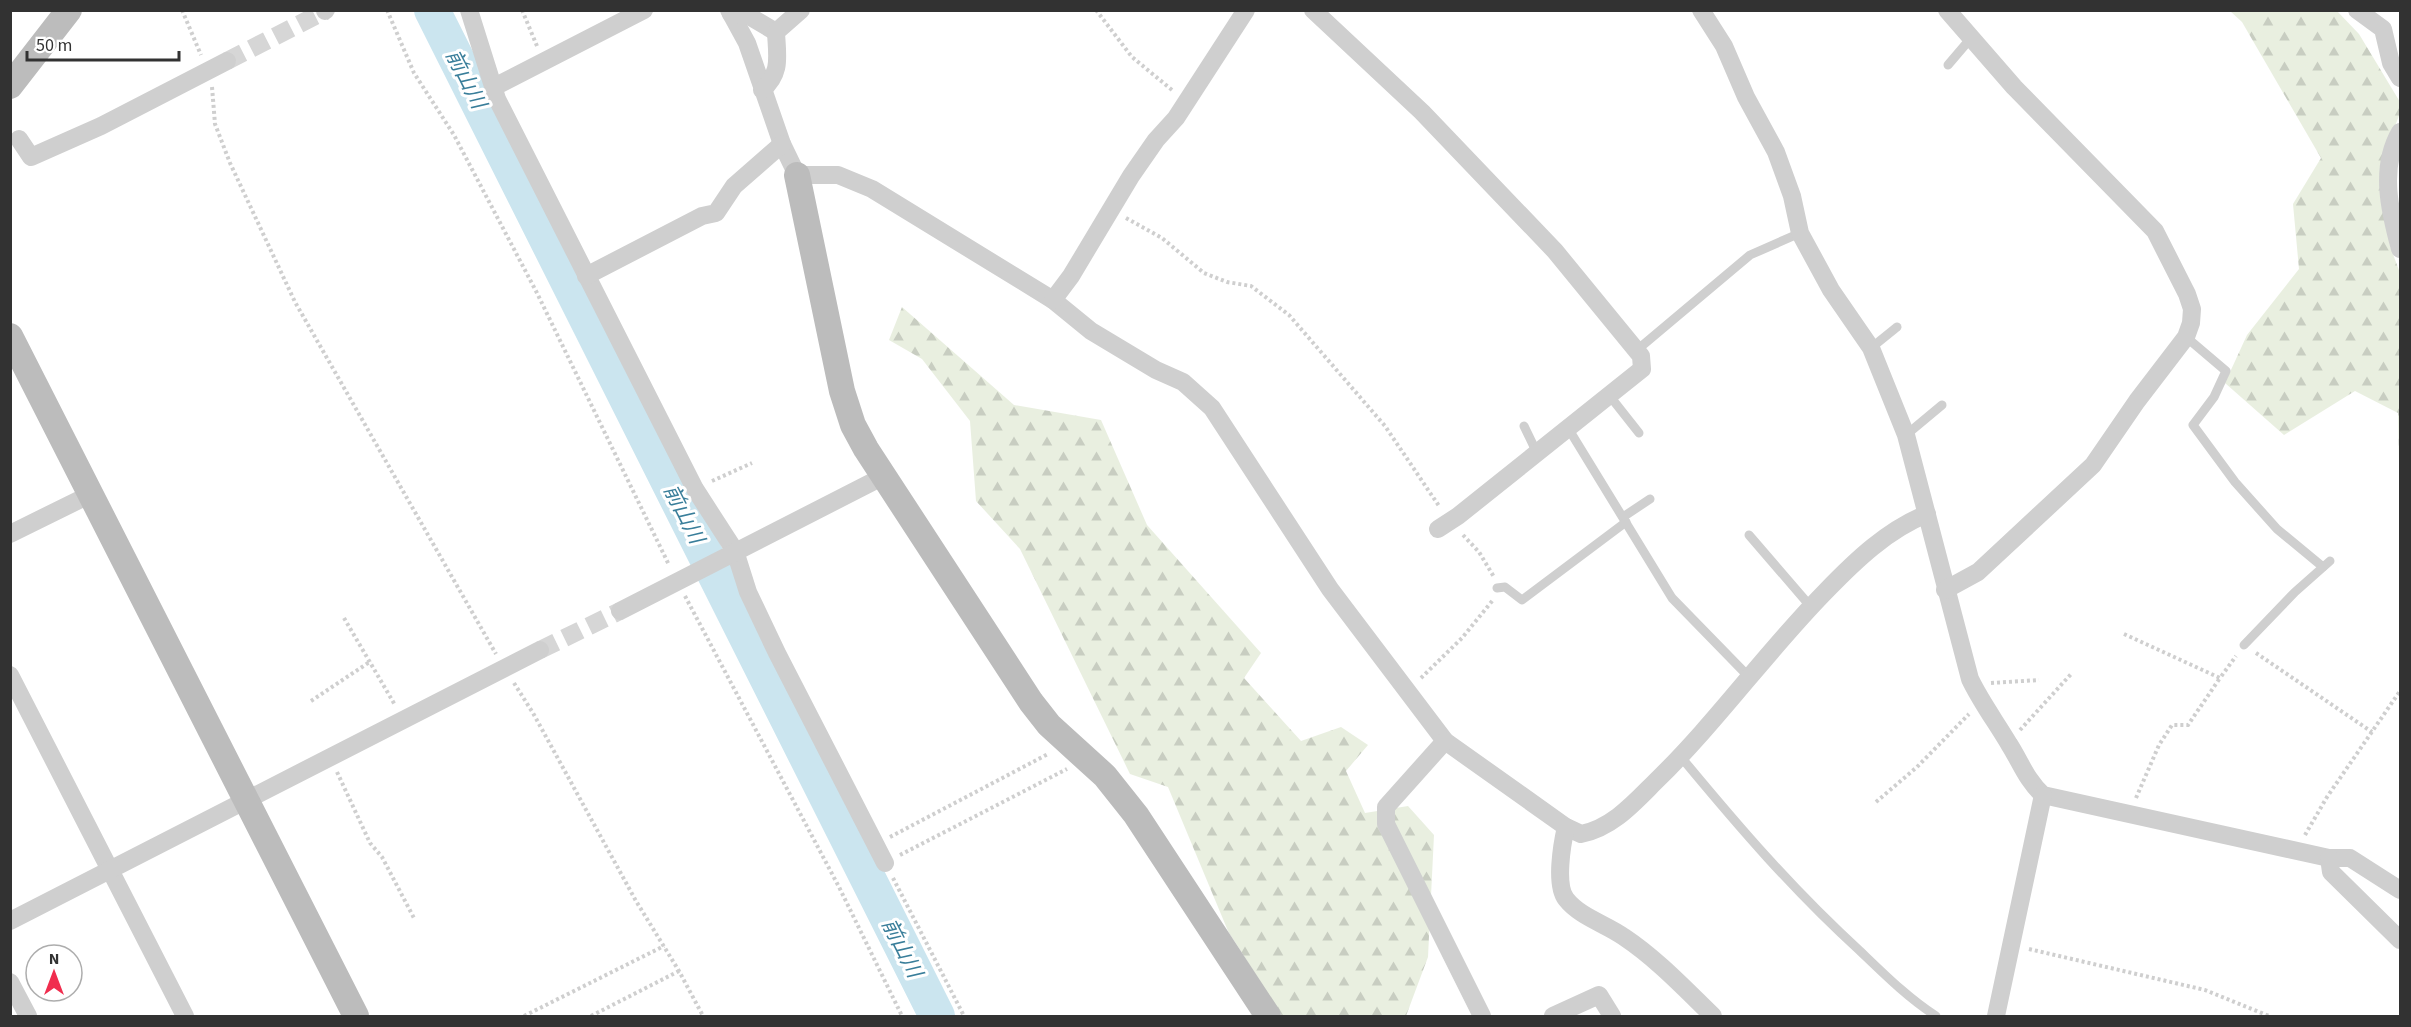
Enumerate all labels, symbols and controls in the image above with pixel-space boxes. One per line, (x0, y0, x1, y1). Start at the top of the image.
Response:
scale bar (27, 24, 178, 62)
text: 50 m (36, 33, 72, 58)
water label: 前山川 (438, 44, 495, 116)
water label: 前山川 (656, 479, 713, 551)
water label: 前山川 (874, 913, 931, 985)
north arrow (24, 943, 84, 1003)
text: N (49, 948, 59, 970)

